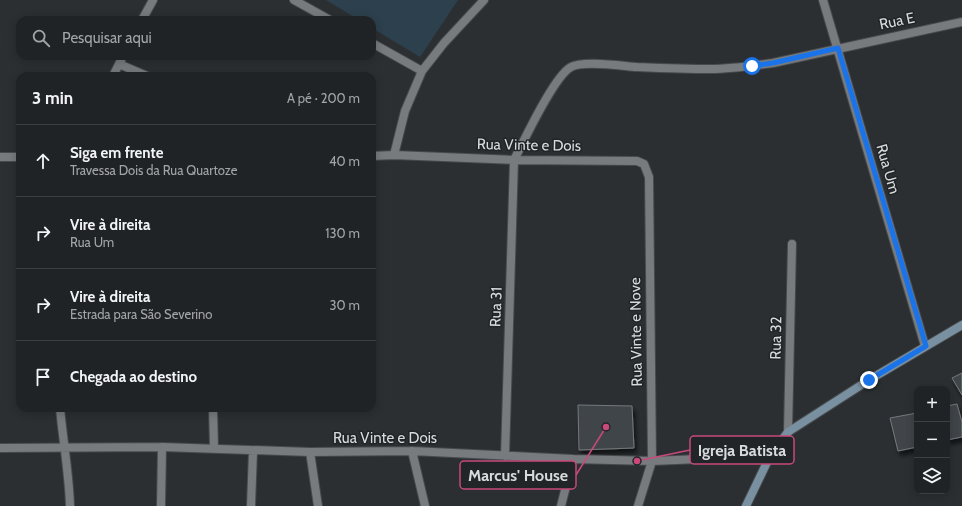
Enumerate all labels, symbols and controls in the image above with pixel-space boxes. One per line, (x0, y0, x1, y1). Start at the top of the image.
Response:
street label: Rua E (878, 8, 916, 34)
search box (16, 16, 376, 60)
icon: search (30, 27, 52, 49)
text: Pesquisar aqui (62, 29, 152, 47)
route start (743, 57, 761, 75)
text: 3 min (32, 88, 73, 108)
text: A pé · 200 m (287, 90, 360, 106)
street label: Rua Vinte e Dois (477, 135, 581, 155)
street label: Rua Um (872, 142, 904, 196)
text: Siga em frente (70, 144, 163, 162)
icon: ahead (32, 150, 54, 172)
text: 40 m (329, 153, 360, 169)
text: Travessa Dois da Rua Quartoze (70, 162, 237, 178)
text: Vire à direita (70, 216, 151, 234)
icon: right (32, 222, 54, 244)
text: 130 m (325, 225, 360, 241)
text: Rua Um (70, 234, 114, 250)
street label: Rua Vinte e Nove (626, 277, 646, 387)
street label: Rua 31 (486, 287, 506, 327)
text: Vire à direita (70, 288, 151, 306)
icon: right (32, 294, 54, 316)
text: 30 m (330, 297, 360, 313)
text: Estrada para São Severino (70, 306, 213, 322)
street label: Rua 32 (767, 316, 785, 360)
icon: arrive (32, 366, 54, 388)
text: Chegada ao destino (70, 368, 197, 386)
route end (860, 371, 878, 389)
map controls (914, 386, 950, 494)
button: + (914, 386, 950, 422)
button: − (914, 422, 950, 458)
street label: Rua Vinte e Dois (333, 429, 437, 447)
callout: Igreja Batista (690, 436, 794, 464)
text: Igreja Batista (698, 441, 786, 460)
button: layers (914, 458, 950, 494)
callout: Marcus' House (460, 461, 576, 489)
text: Marcus' House (468, 466, 568, 485)

